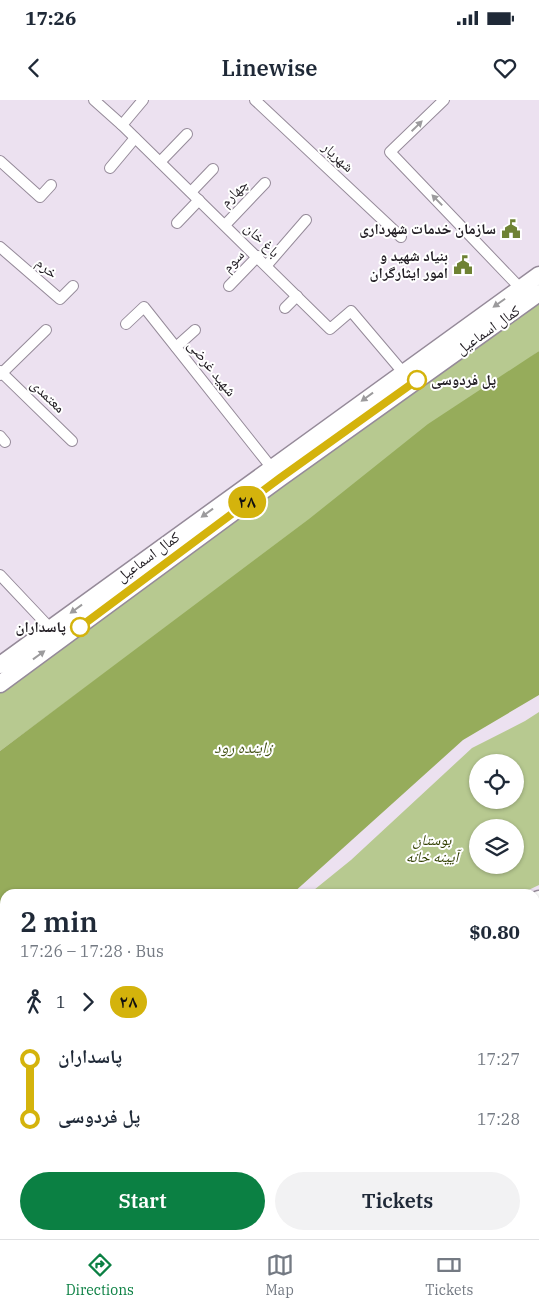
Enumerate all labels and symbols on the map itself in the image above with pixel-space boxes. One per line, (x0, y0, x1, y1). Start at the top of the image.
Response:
one-way arrow (411, 120, 423, 132)
street label: شهریار (318, 137, 358, 176)
street label: چهارم (216, 174, 253, 211)
one-way arrow (431, 195, 443, 207)
street label: باغ خان (240, 218, 284, 262)
public building icon: سازمان خدمات شهرداری (500, 218, 522, 240)
place label: سازمان خدمات شهرداری (359, 219, 496, 238)
street label: سوم (217, 245, 249, 277)
place label: بنیاد شهید و امور ایثارگران (370, 246, 448, 282)
street label: خرم (32, 253, 63, 283)
public building icon: بنیاد شهید و امور ایثارگران (452, 254, 474, 276)
one-way arrow (493, 298, 506, 308)
street label: کمال اسماعیل (452, 301, 524, 359)
street label: شهید غرضی (183, 336, 241, 401)
marker: پل فردوسی (407, 370, 427, 390)
place label: پل فردوسی (431, 370, 496, 389)
street label: معتمدی (26, 375, 70, 418)
one-way arrow (361, 392, 374, 403)
line badge: ۲۸ (224, 486, 270, 518)
one-way arrow (201, 508, 214, 519)
street label: کمال اسماعیل (112, 527, 184, 587)
one-way arrow (69, 604, 83, 614)
place label: پاسداران (16, 617, 66, 636)
marker: پاسداران (70, 617, 90, 637)
one-way arrow (32, 650, 45, 661)
water label: زاینده رود (214, 737, 274, 757)
park label: بوستان آیینه خانه (406, 830, 463, 866)

